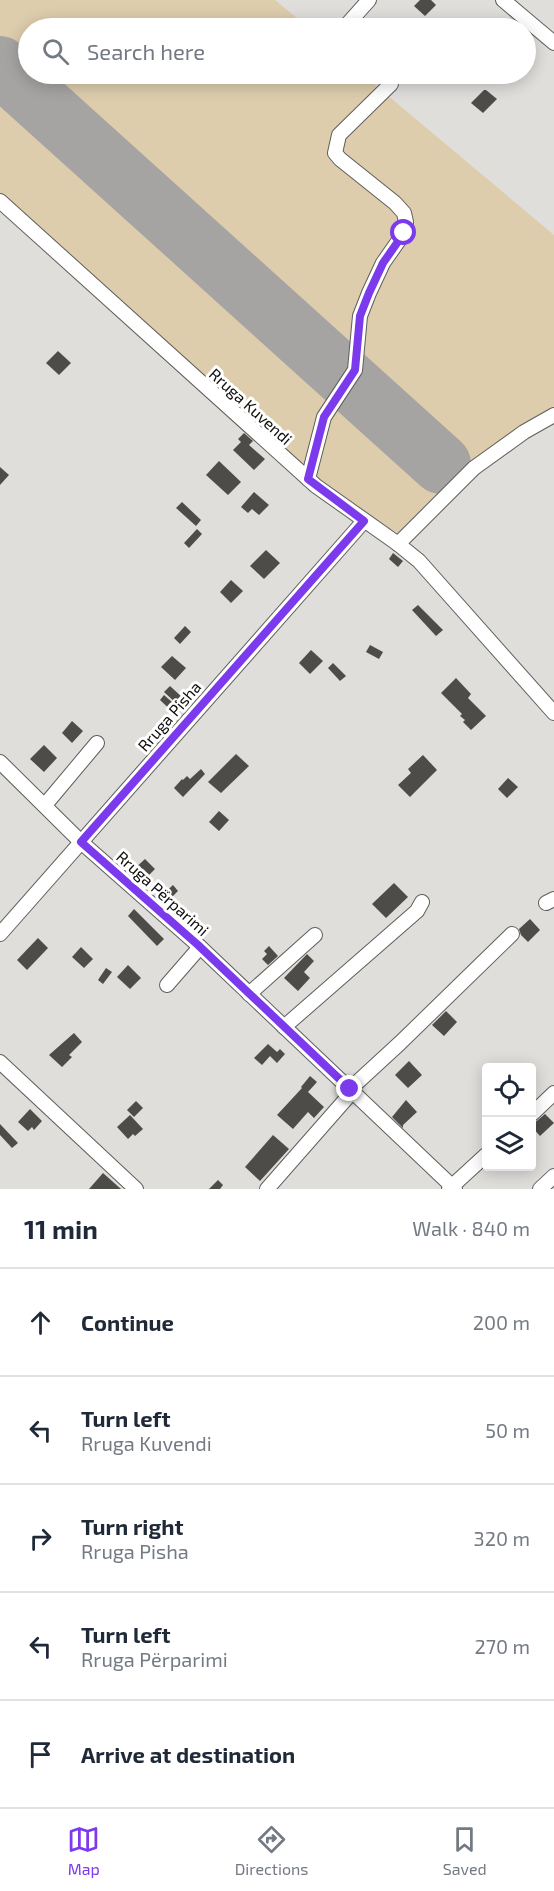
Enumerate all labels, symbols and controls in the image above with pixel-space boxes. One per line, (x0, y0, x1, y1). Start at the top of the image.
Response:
search box (18, 18, 536, 84)
icon: search (39, 35, 72, 68)
text: Search here (87, 38, 205, 64)
route start (390, 219, 416, 245)
street label: Rruga Kuvendi (206, 364, 296, 448)
street label: Rruga Pisha (134, 677, 204, 755)
street label: Rruga Përparimi (113, 847, 213, 939)
map controls (482, 1063, 536, 1171)
button: locate (482, 1063, 536, 1117)
route end (336, 1075, 362, 1101)
button: layers (482, 1117, 536, 1171)
text: 11 min (24, 1213, 98, 1244)
text: Walk · 840 m (412, 1216, 530, 1240)
icon: ahead (24, 1306, 57, 1339)
text: Continue (81, 1309, 174, 1335)
text: 200 m (473, 1310, 530, 1334)
text: Turn left (81, 1405, 170, 1431)
icon: left (24, 1414, 57, 1447)
text: 50 m (485, 1418, 530, 1442)
text: Rruga Kuvendi (81, 1431, 212, 1455)
text: Turn right (81, 1513, 183, 1539)
icon: right (24, 1522, 57, 1555)
text: 320 m (474, 1526, 530, 1550)
text: Rruga Pisha (81, 1539, 189, 1563)
text: Turn left (81, 1621, 170, 1647)
icon: left (24, 1630, 57, 1663)
text: 270 m (474, 1634, 530, 1658)
text: Rruga Përparimi (81, 1647, 228, 1671)
icon: arrive (24, 1738, 57, 1771)
text: Arrive at destination (81, 1741, 295, 1767)
tab: Map (67, 1823, 100, 1878)
tab: Directions (235, 1823, 308, 1878)
tab: Saved (443, 1823, 487, 1878)

